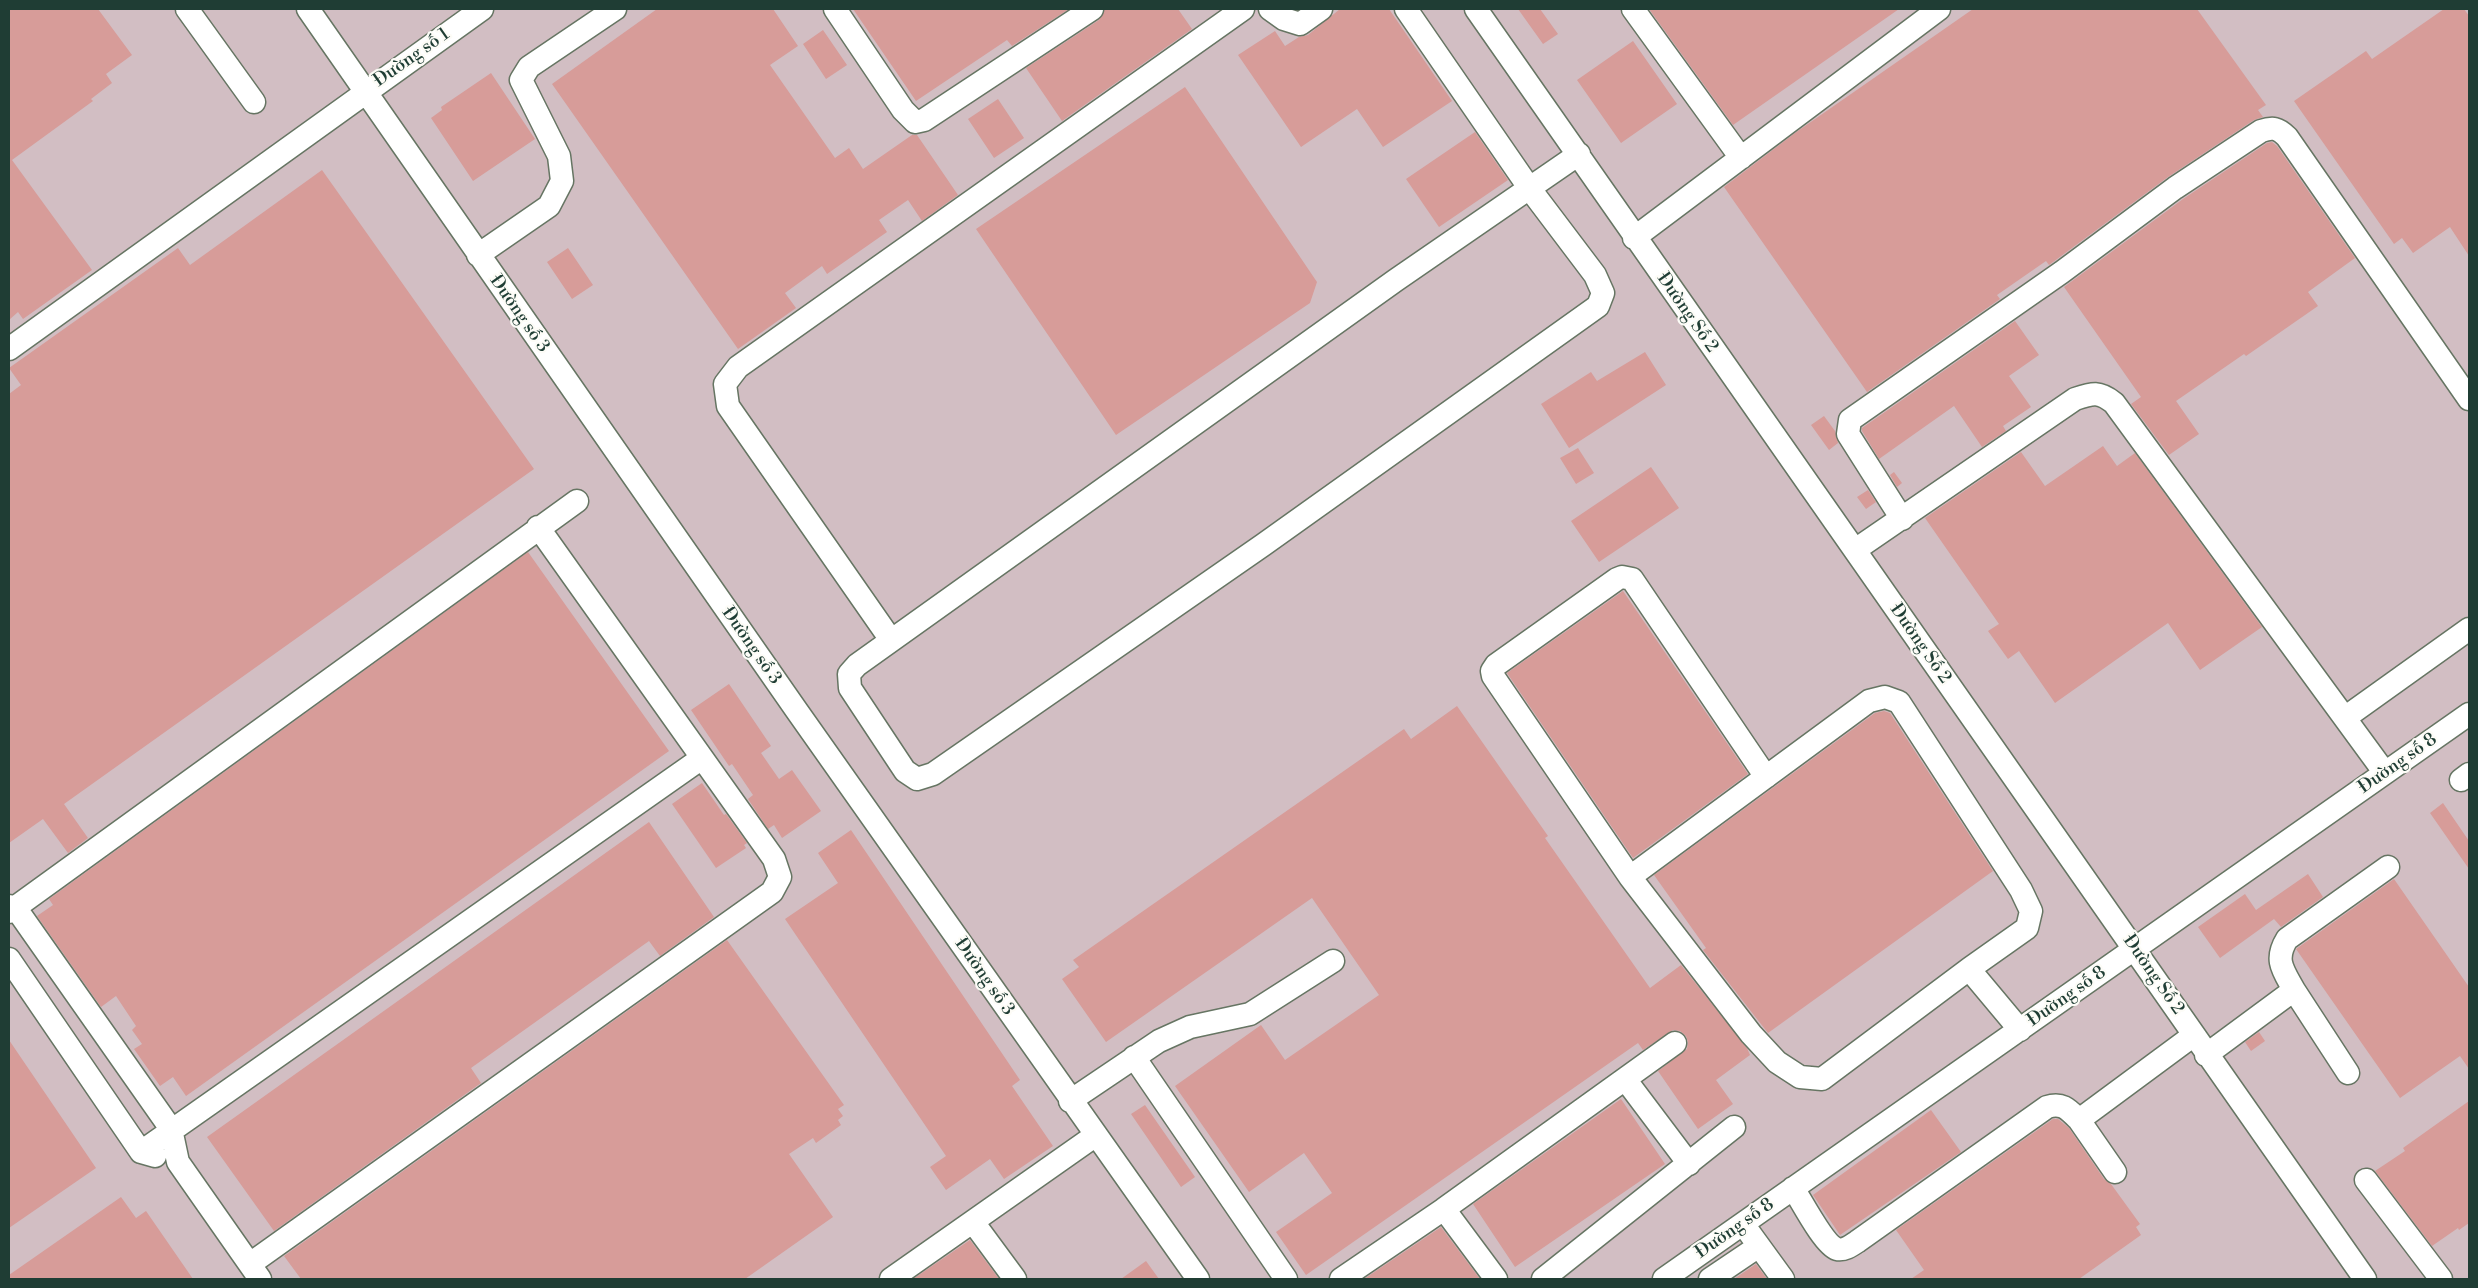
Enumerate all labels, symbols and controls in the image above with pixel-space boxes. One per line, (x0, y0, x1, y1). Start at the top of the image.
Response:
street label: Đường số 1 (370, 24, 454, 92)
street label: Đường Số 2 (1652, 269, 1722, 357)
street label: Đường số 3 (484, 271, 554, 357)
street label: Đường Số 2 (1885, 600, 1955, 688)
street label: Đường số 3 (716, 603, 786, 689)
street label: Đường số 8 (2355, 729, 2441, 799)
street label: Đường Số 2 (2118, 931, 2188, 1019)
street label: Đường số 3 (949, 934, 1019, 1020)
street label: Đường số 8 (2024, 962, 2110, 1032)
street label: Đường số 8 (1692, 1194, 1778, 1264)

